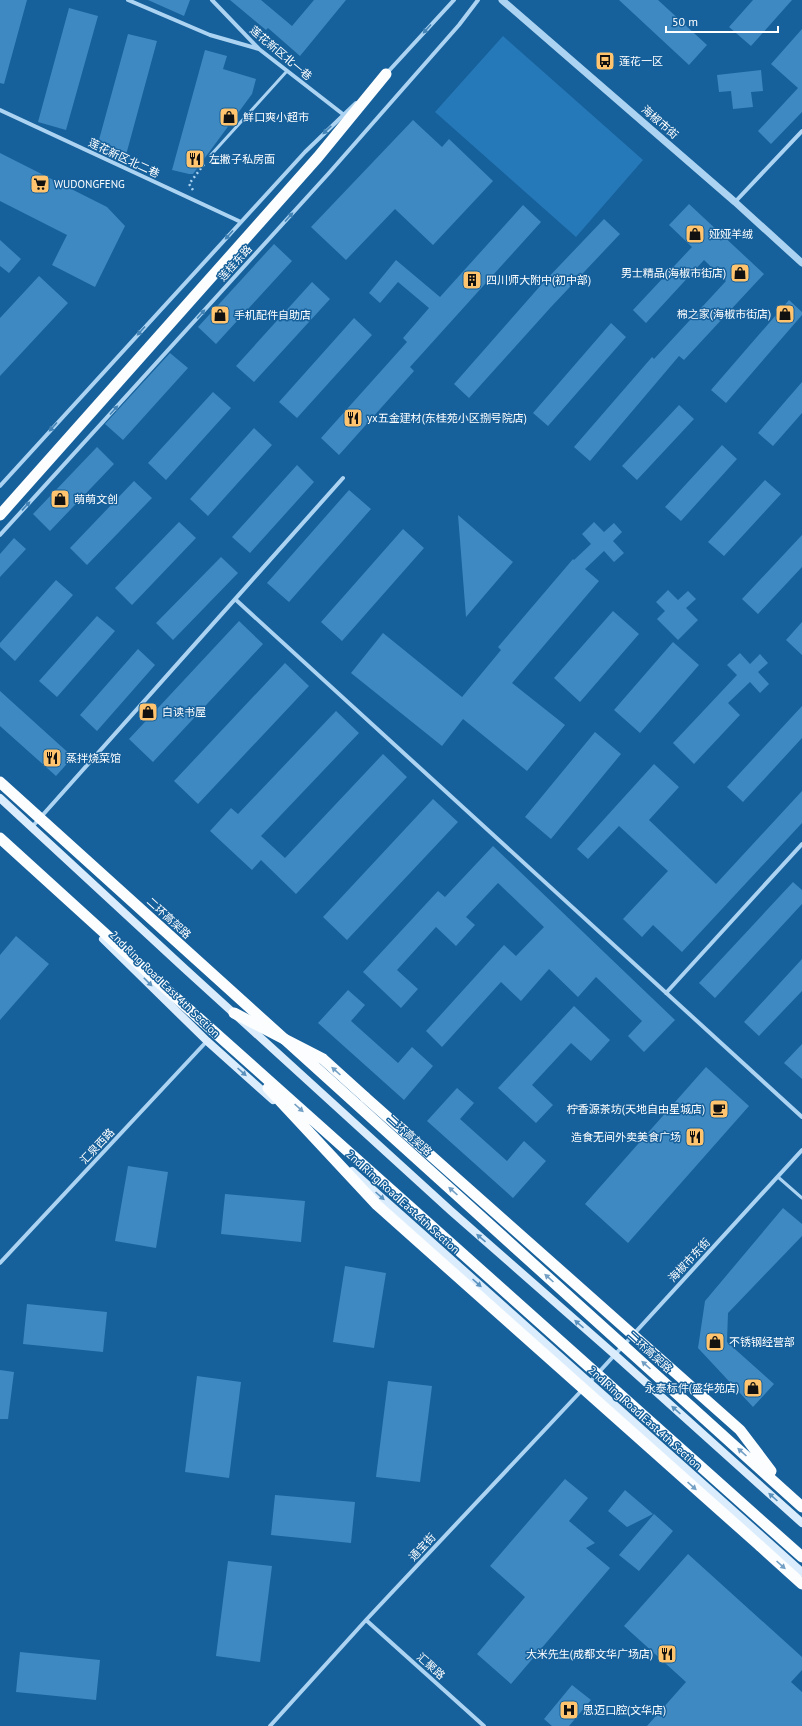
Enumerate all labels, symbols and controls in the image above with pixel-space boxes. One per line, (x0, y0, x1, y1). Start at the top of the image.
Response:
scale bar (666, 8, 778, 34)
text: 50 m (672, 14, 698, 29)
street label: 莲花新区北一巷 (247, 23, 315, 83)
one-way arrow (423, 24, 432, 34)
bus stop icon: 莲花一区 (594, 50, 616, 72)
place label: 莲花一区 (619, 54, 663, 68)
street label: 海椒市街 (639, 102, 681, 142)
shop icon: 鲜口爽小超市 (218, 106, 240, 128)
place label: 鲜口爽小超市 (243, 110, 309, 124)
one-way arrow (322, 126, 332, 135)
street label: 莲花新区北二巷 (86, 135, 162, 181)
restaurant icon: 左撇子私房面 (184, 148, 206, 170)
place label: 左撇子私房面 (209, 152, 275, 166)
supermarket icon: WUDONGFENG (29, 173, 51, 195)
place label: WUDONGFENG (54, 177, 125, 191)
one-way arrow (284, 212, 293, 222)
shop icon: 娅娅羊绒 (684, 223, 706, 245)
place label: 娅娅羊绒 (709, 227, 753, 241)
one-way arrow (224, 230, 234, 240)
street label: 莲桂东路 (215, 242, 255, 284)
shop icon: 男士精品(海椒市街店) (729, 262, 751, 284)
place label: 男士精品(海椒市街店) (621, 266, 726, 280)
building icon: 四川师大附中(初中部) (461, 269, 483, 291)
place label: 四川师大附中(初中部) (486, 273, 591, 287)
shop icon: 棉之家(海椒市街店) (774, 303, 796, 325)
shop icon: 手机配件自助店 (209, 304, 231, 326)
place label: 棉之家(海椒市街店) (677, 307, 771, 321)
one-way arrow (197, 308, 206, 319)
place label: 手机配件自助店 (234, 308, 311, 322)
one-way arrow (136, 326, 146, 336)
one-way arrow (109, 405, 119, 415)
restaurant icon: yx五金建材(东桂苑小区捌号院店) (342, 407, 364, 429)
place label: yx五金建材(东桂苑小区捌号院店) (367, 411, 527, 425)
one-way arrow (49, 422, 58, 432)
shop icon: 萌萌文创 (49, 488, 71, 510)
place label: 萌萌文创 (74, 492, 118, 506)
one-way arrow (22, 501, 31, 511)
shop icon: 白读书屋 (137, 701, 159, 723)
place label: 白读书屋 (162, 705, 206, 719)
restaurant icon: 蒸拌烧菜馆 (41, 747, 63, 769)
place label: 蒸拌烧菜馆 (66, 751, 121, 765)
street label: 二环高架路 (144, 894, 194, 942)
street label: 2nd Ring Road East 4th Section (107, 928, 223, 1040)
one-way arrow (143, 978, 153, 987)
one-way arrow (331, 1066, 341, 1075)
one-way arrow (237, 1067, 246, 1076)
cafe icon: 柠香源茶坊(天地自由星城店) (708, 1098, 730, 1120)
place label: 柠香源茶坊(天地自由星城店) (567, 1102, 705, 1116)
one-way arrow (294, 1103, 304, 1112)
street label: 二环高架路 (385, 1111, 435, 1159)
street label: 汇泉西路 (77, 1125, 117, 1167)
restaurant icon: 造食无间外卖美食广场 (684, 1126, 706, 1148)
place label: 造食无间外卖美食广场 (571, 1130, 681, 1144)
street label: 2nd Ring Road East 4th Section (343, 1147, 463, 1257)
one-way arrow (448, 1186, 458, 1195)
one-way arrow (375, 1192, 385, 1201)
one-way arrow (477, 1234, 486, 1243)
street label: 海椒市东街 (665, 1235, 713, 1285)
one-way arrow (544, 1273, 554, 1283)
one-way arrow (472, 1278, 482, 1288)
one-way arrow (574, 1319, 584, 1328)
street label: 二环高架路 (625, 1328, 675, 1376)
shop icon: 不锈钢经营部 (704, 1331, 726, 1353)
place label: 不锈钢经营部 (729, 1335, 795, 1349)
one-way arrow (641, 1360, 651, 1370)
street label: 2nd Ring Road East 4th Section (585, 1363, 705, 1473)
shop icon: 永泰标件(盛华苑店) (742, 1377, 764, 1399)
place label: 永泰标件(盛华苑店) (645, 1381, 739, 1395)
one-way arrow (671, 1405, 681, 1415)
one-way arrow (738, 1448, 747, 1457)
one-way arrow (687, 1481, 697, 1491)
one-way arrow (768, 1492, 778, 1502)
street label: 通宝街 (406, 1530, 438, 1564)
one-way arrow (776, 1560, 786, 1570)
restaurant icon: 大米先生(成都文华广场店) (656, 1643, 678, 1665)
place label: 大米先生(成都文华广场店) (526, 1647, 653, 1661)
street label: 汇聚路 (414, 1650, 448, 1682)
hospital icon: 思迈口腔(文华店) (558, 1699, 580, 1721)
place label: 思迈口腔(文华店) (583, 1703, 666, 1717)

